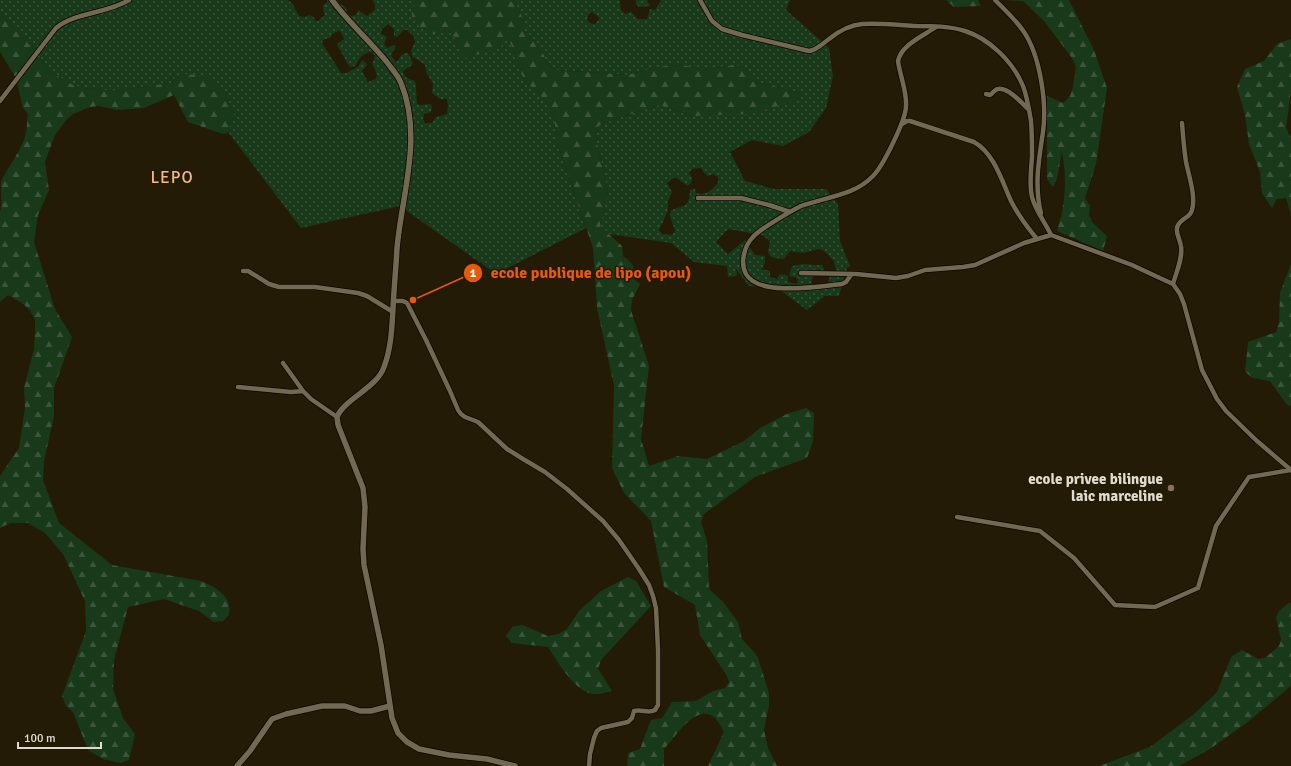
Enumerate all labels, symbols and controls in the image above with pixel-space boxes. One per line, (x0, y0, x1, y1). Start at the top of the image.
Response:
district label: LEPO (150, 167, 194, 188)
callout: ecole publique de lipo (apou) (463, 259, 699, 287)
text: ecole publique de lipo (apou) (491, 263, 691, 283)
text: 1 (470, 266, 477, 281)
place label: ecole privee bilingue laic marceline (1028, 470, 1163, 505)
marker: ecole privee bilingue laic marceline (1166, 483, 1176, 493)
scale bar (18, 724, 101, 750)
text: 100 m (24, 731, 56, 746)

